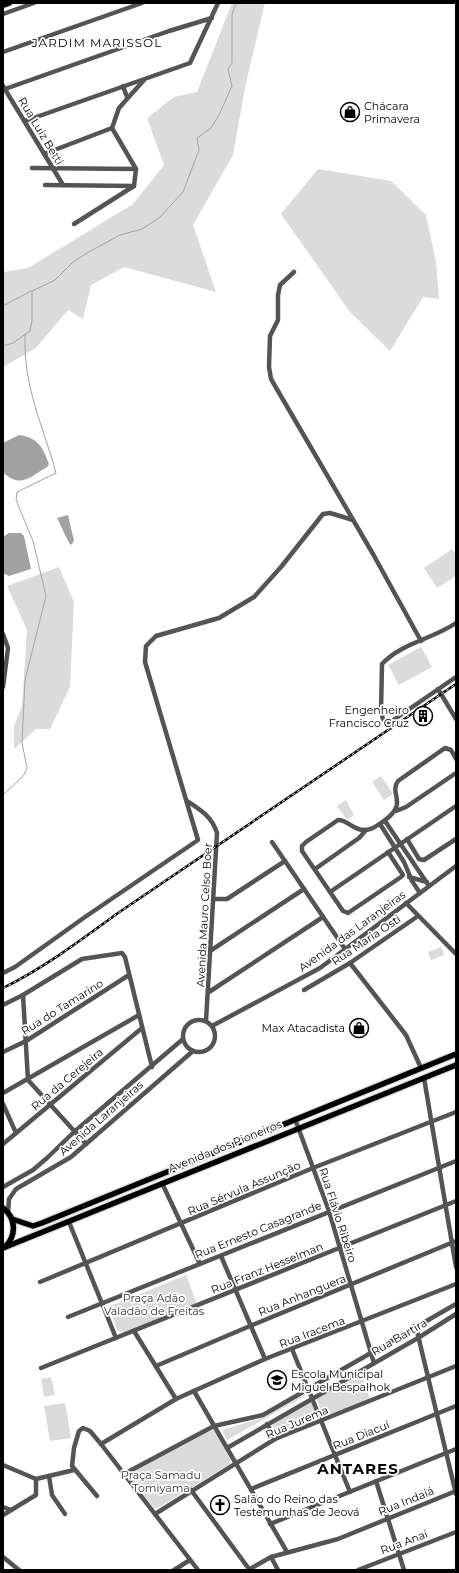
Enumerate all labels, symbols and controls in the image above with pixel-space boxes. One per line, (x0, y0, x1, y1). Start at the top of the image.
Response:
district label: JARDIM MARISSOL (31, 35, 162, 50)
street label: Rua Luiz Betti (15, 95, 67, 167)
place label: Chácara Primavera (364, 99, 420, 126)
shop icon: Chácara Primavera (339, 101, 361, 123)
place label: Engenheiro Francisco Cruz (329, 703, 409, 730)
building icon: Engenheiro Francisco Cruz (412, 705, 434, 727)
street label: Avenida Mauro Celso Boer (193, 843, 215, 987)
street label: Avenida das Laranjeiras (296, 887, 409, 975)
street label: Rua Maria Osti (329, 912, 403, 968)
street label: Rua do Tamarino (18, 976, 106, 1038)
shop icon: Max Atacadista (348, 1017, 370, 1039)
place label: Max Atacadista (261, 1021, 345, 1035)
street label: Rua da Cerejeira (28, 1045, 106, 1113)
street label: Avenida Laranjeiras (56, 1077, 146, 1158)
street label: Avenida dos Pioneiros (166, 1117, 284, 1175)
street label: Rua Sérvula Assunção (185, 1158, 303, 1218)
street label: Rua Flávio Ribeiro (316, 1166, 360, 1264)
street label: Rua Ernesto Casagrande (193, 1198, 324, 1262)
street label: Rua Franz Hesselman (209, 1239, 325, 1297)
street label: Rua Anhanguera (256, 1271, 348, 1319)
park label: Praça Adão Valadão de Freitas (104, 1291, 205, 1318)
street label: Rua Iracema (277, 1313, 347, 1351)
street label: Rua Bartira (369, 1315, 429, 1359)
place label: Escola Municipal Miguel Bespalhok (291, 1367, 390, 1394)
school or university icon: Escola Municipal Miguel Bespalhok (266, 1369, 288, 1391)
street label: Rua Jurema (264, 1403, 330, 1441)
street label: Rua Diacuí (331, 1417, 392, 1453)
district label: ANTARES (316, 1459, 399, 1478)
park label: Praça Samadu Tomiyama (121, 1468, 201, 1495)
street label: Rua Indaiá (376, 1483, 436, 1519)
place label: Salão do Reino das Testemunhas de Jeová (234, 1492, 359, 1519)
church icon: Salão do Reino das Testemunhas de Jeová (209, 1494, 231, 1516)
street label: Rua Anaí (378, 1526, 431, 1557)

